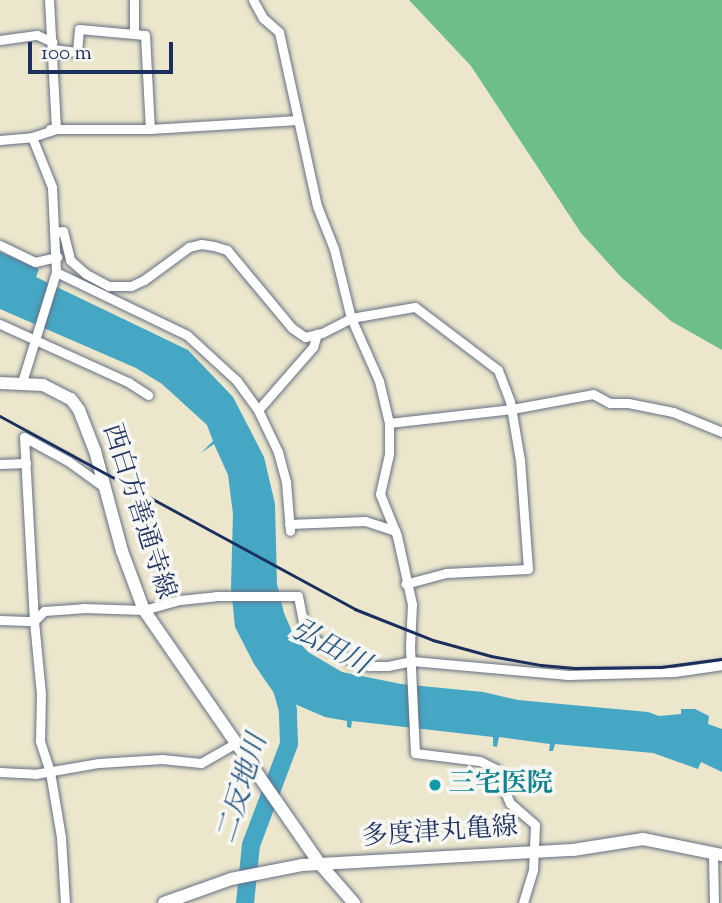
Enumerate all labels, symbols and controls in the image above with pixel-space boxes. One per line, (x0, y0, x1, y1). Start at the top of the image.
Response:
scale bar (32, 28, 177, 72)
text: 100 m (41, 39, 92, 69)
street label: 西白方善通寺線 (95, 421, 181, 603)
water label: 弘田川 (285, 613, 375, 683)
water label: 二反地川 (211, 731, 275, 847)
place label: 三宅医院 (449, 769, 553, 801)
marker: 三宅医院 (427, 777, 443, 793)
street label: 多度津丸亀線 (361, 812, 519, 854)

